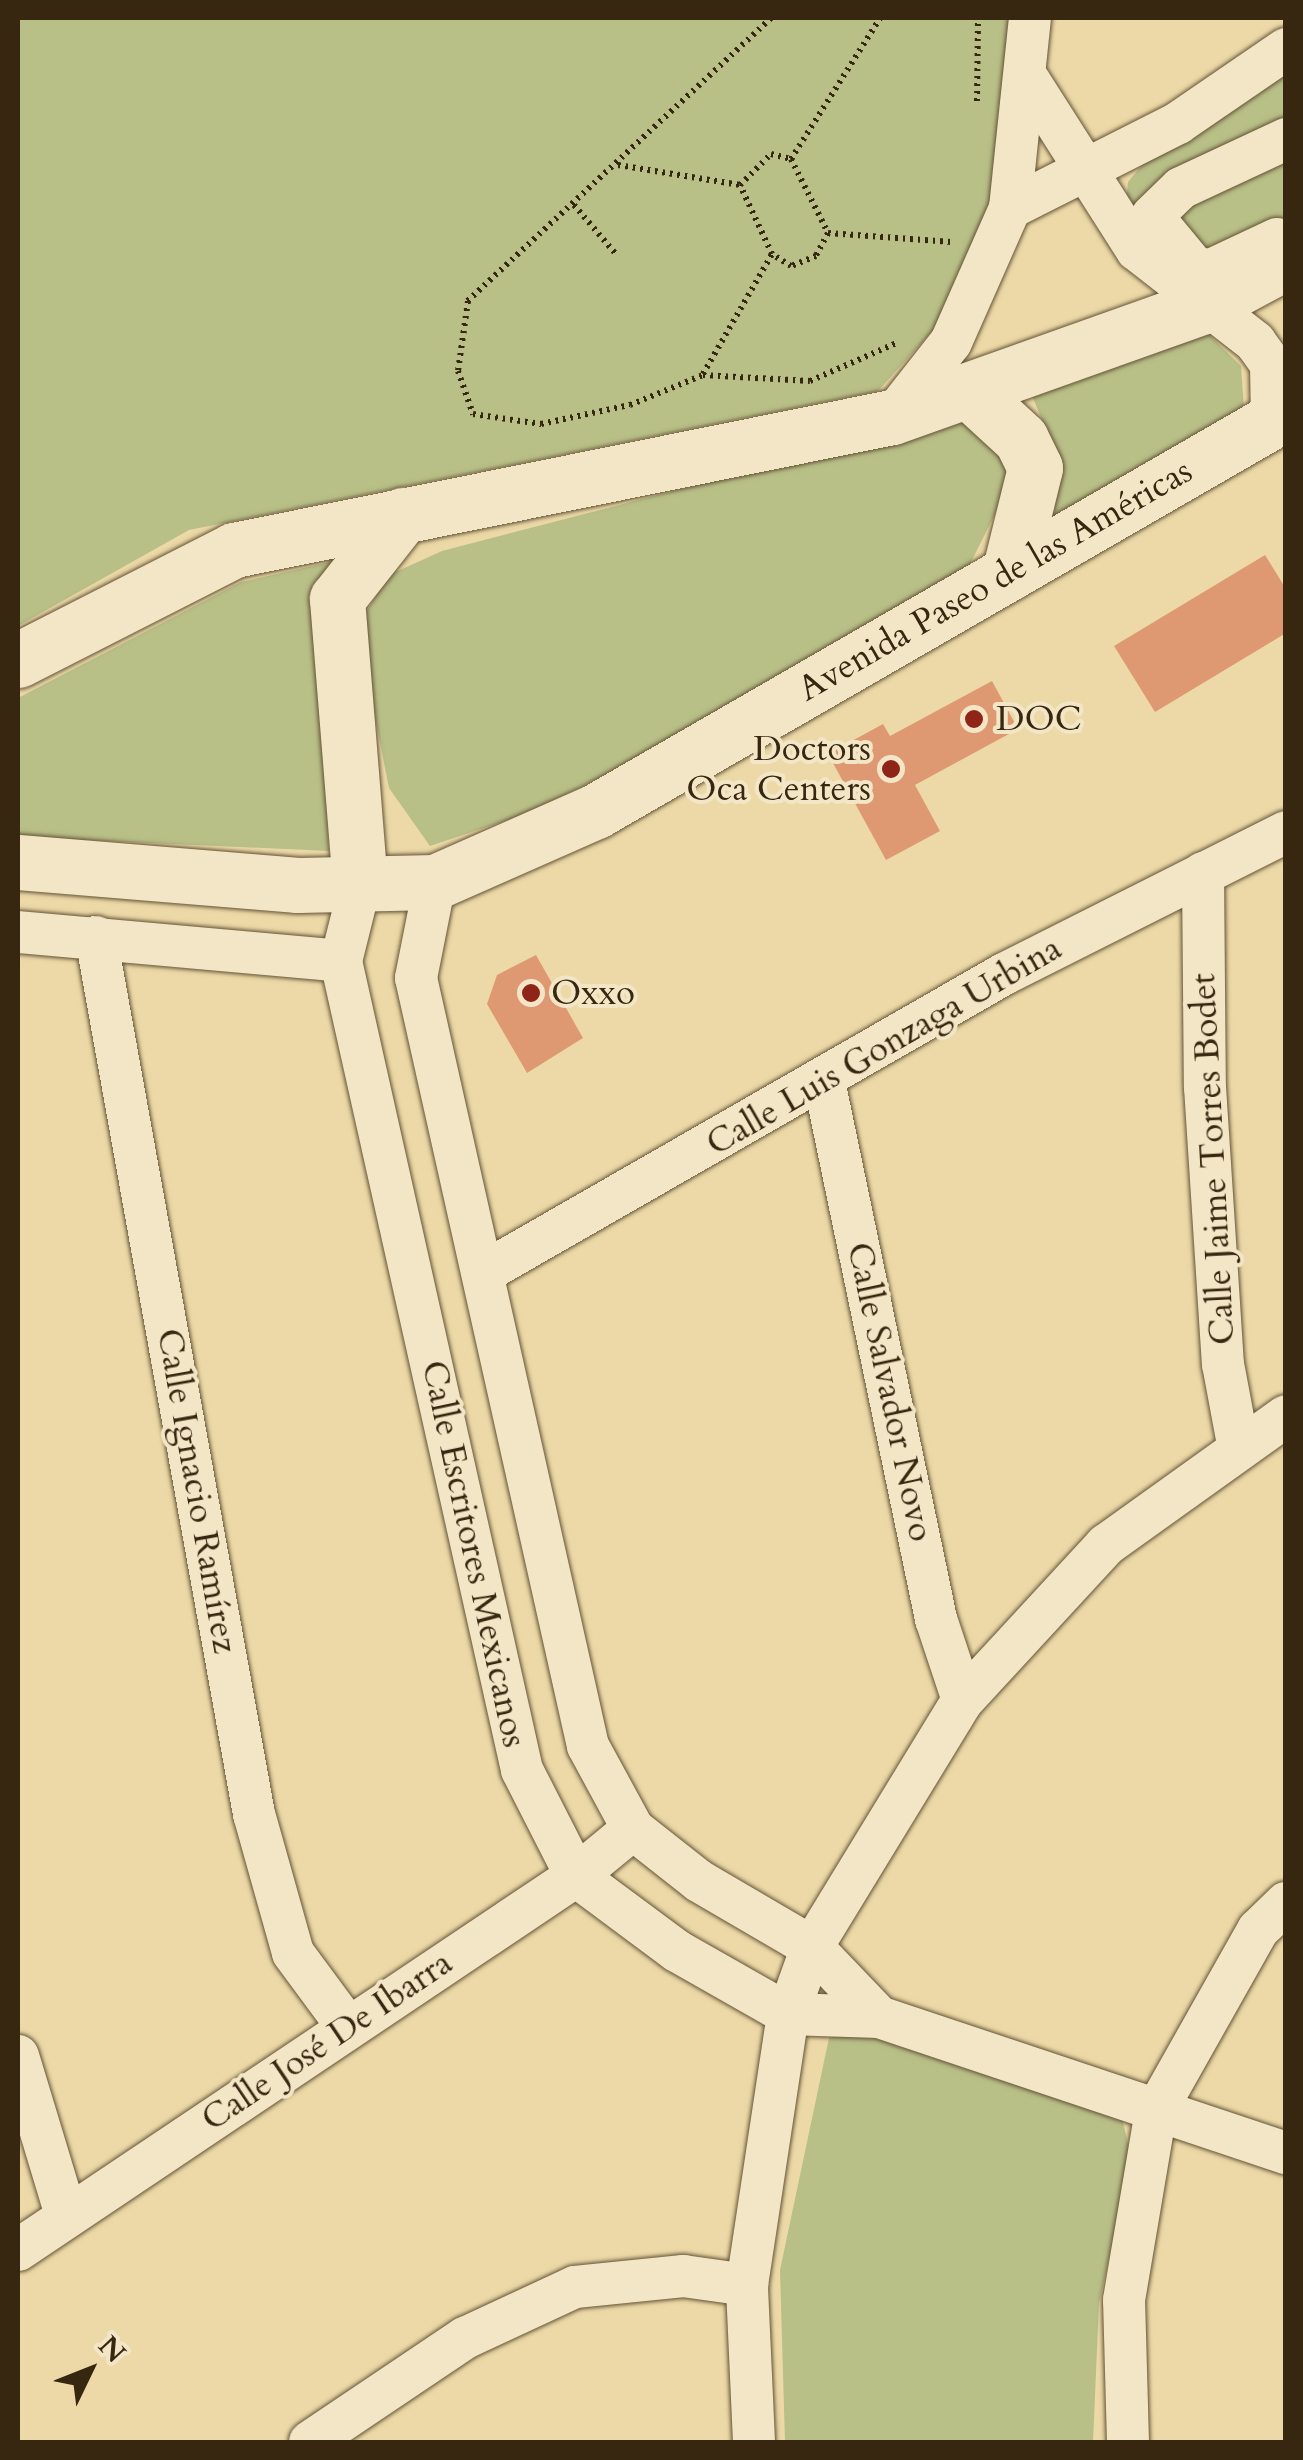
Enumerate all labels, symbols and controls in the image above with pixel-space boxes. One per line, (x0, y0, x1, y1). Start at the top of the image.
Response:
street label: Avenida Paseo de las Américas (791, 450, 1199, 710)
place label: DOC (996, 698, 1081, 740)
marker: DOC (961, 706, 987, 732)
place label: Doctors Oca Centers (686, 728, 871, 810)
marker: Doctors Oca Centers (880, 758, 902, 780)
street label: Calle Luis Gonzaga Urbina (699, 927, 1069, 1165)
place label: Oxxo (551, 972, 635, 1014)
street label: Calle Jaime Torres Bodet (1182, 972, 1244, 1346)
marker: Oxxo (520, 982, 542, 1004)
street label: Calle Salvador Novo (838, 1239, 942, 1545)
street label: Calle Ignacio Ramírez (148, 1325, 246, 1657)
street label: Calle Escritores Mexicanos (412, 1357, 536, 1751)
street label: Calle José De Ibarra (194, 1942, 460, 2140)
north arrow (40, 2320, 140, 2420)
text: N (90, 2328, 134, 2371)

